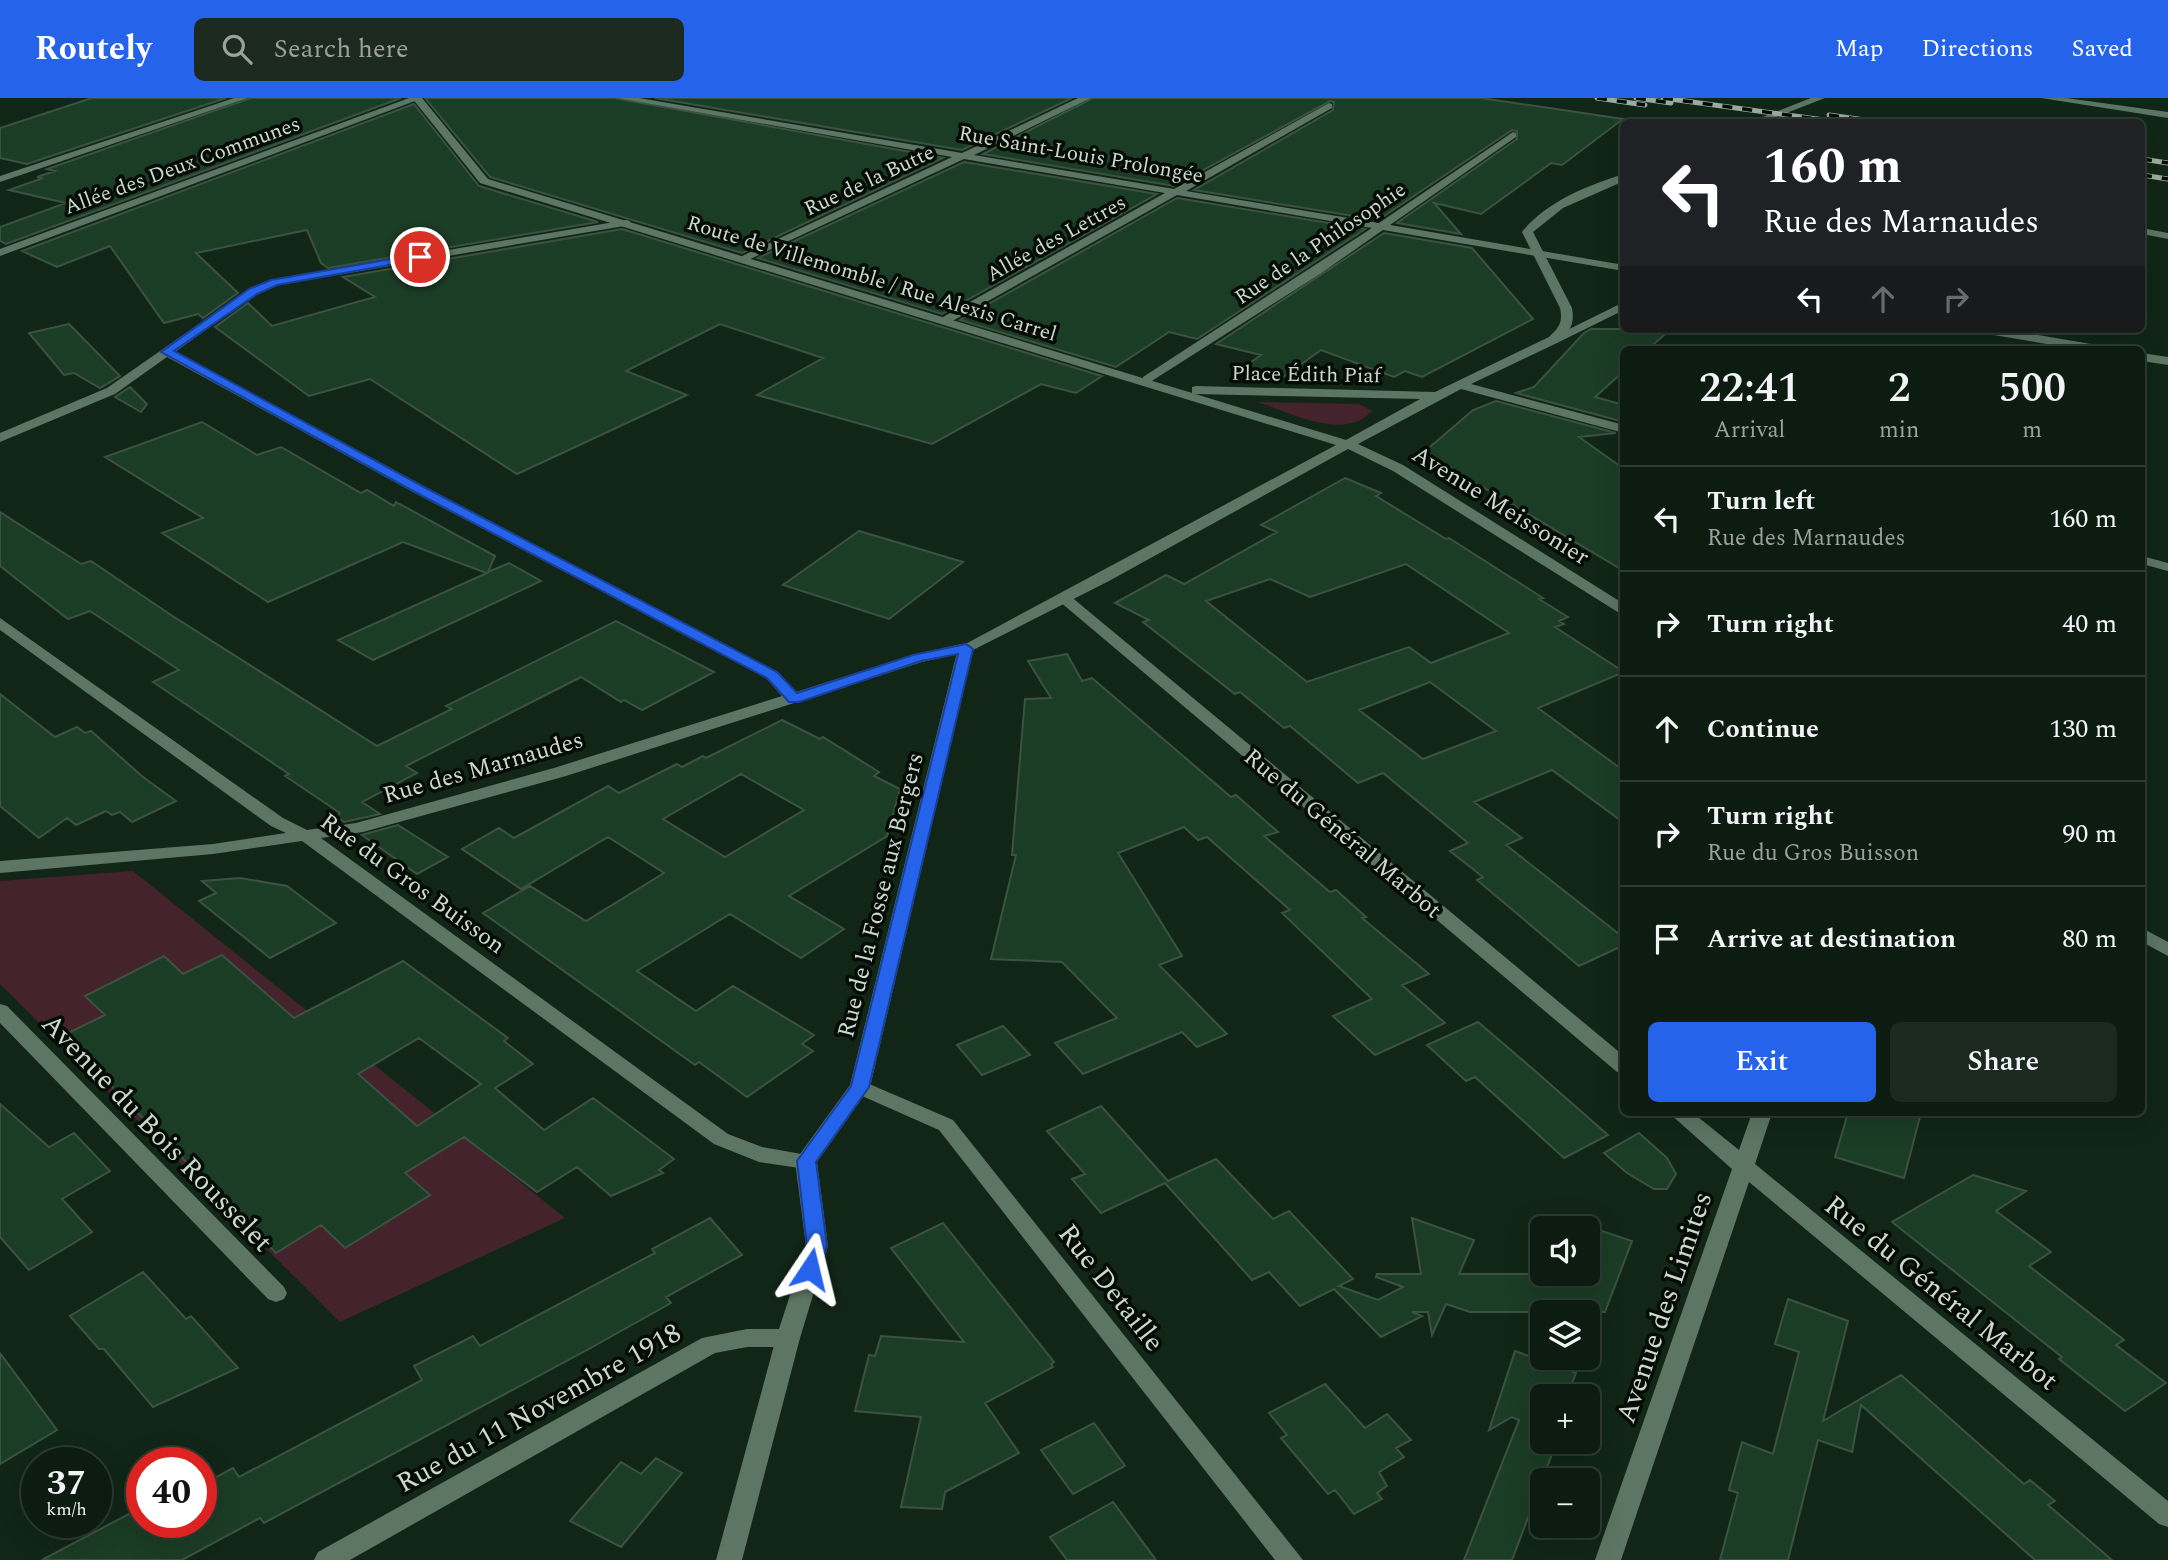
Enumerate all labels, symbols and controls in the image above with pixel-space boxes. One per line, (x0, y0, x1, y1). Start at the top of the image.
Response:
search box (194, 18, 684, 81)
text: Routely (35, 24, 152, 74)
text: Search here (274, 29, 409, 69)
icon: search (218, 30, 256, 68)
text: Map (1835, 31, 1883, 67)
text: Directions (1921, 31, 2033, 67)
text: Saved (2071, 31, 2133, 67)
street label: Allée des Deux Communes (60, 108, 305, 224)
street label: Rue Saint-Louis Prolongée (956, 118, 1206, 192)
text: 160 m (1763, 130, 1902, 205)
street label: Rue de la Butte (799, 137, 940, 225)
icon: left (1648, 147, 1739, 238)
street label: Rue de la Philosophie (1228, 174, 1413, 313)
street label: Allée des Lettres (981, 187, 1132, 291)
text: Rue des Marnaudes (1763, 198, 2039, 247)
street label: Route de Villemomble / Rue Alexis Carrel (683, 207, 1061, 351)
pin (390, 227, 450, 287)
icon: arrive (401, 238, 439, 276)
icon: left (1791, 280, 1829, 318)
icon: ahead (1864, 280, 1902, 318)
icon: right (1937, 280, 1975, 318)
text: 22:41 (1699, 357, 1800, 420)
text: 2 (1888, 357, 1910, 420)
text: 500 (1998, 357, 2066, 420)
street label: Place Édith Piaf (1231, 358, 1383, 392)
text: Arrival (1714, 413, 1785, 448)
text: min (1879, 413, 1919, 448)
text: m (2022, 413, 2042, 448)
street label: Avenue Meissonier (1405, 437, 1596, 575)
text: Turn left (1707, 481, 1815, 521)
text: 160 m (2049, 499, 2117, 539)
icon: left (1648, 500, 1686, 538)
text: Rue des Marnaudes (1707, 521, 1905, 556)
text: Turn right (1707, 604, 1834, 644)
text: 40 m (2062, 604, 2117, 644)
icon: right (1648, 605, 1686, 643)
text: Continue (1707, 709, 1819, 749)
text: 130 m (2049, 709, 2117, 749)
icon: ahead (1648, 710, 1686, 748)
street label: Rue des Marnaudes (379, 722, 588, 814)
street label: Rue du Général Marbot (1235, 740, 1449, 928)
street label: Rue de la Fosse aux Bergers (828, 749, 934, 1042)
text: Turn right (1707, 796, 1834, 836)
street label: Rue du Gros Buisson (312, 804, 513, 963)
text: 90 m (2062, 814, 2117, 854)
icon: right (1648, 815, 1686, 853)
text: Rue du Gros Buisson (1707, 836, 1919, 871)
text: Arrive at destination (1707, 919, 1956, 959)
text: 80 m (2062, 919, 2117, 959)
icon: arrive (1648, 920, 1686, 958)
street label: Avenue du Bois Rousselet (31, 1004, 283, 1262)
button: Exit (1648, 1022, 1876, 1102)
button: Share (1890, 1022, 2117, 1102)
street label: Rue du Général Marbot (1815, 1185, 2068, 1401)
street label: Avenue des Limites (1605, 1186, 1724, 1429)
street label: Rue Detaille (1047, 1215, 1175, 1361)
map controls (1530, 1216, 1600, 1538)
button: sound (1530, 1216, 1600, 1286)
position arrow (773, 1232, 847, 1306)
button: layers (1530, 1300, 1600, 1370)
street label: Rue du 11 Novembre 1918 (388, 1312, 689, 1505)
button: + (1530, 1384, 1600, 1454)
speed limit sign: 40 (126, 1447, 217, 1538)
text: 37 (47, 1457, 86, 1510)
button: − (1530, 1468, 1600, 1538)
text: km/h (46, 1496, 87, 1523)

